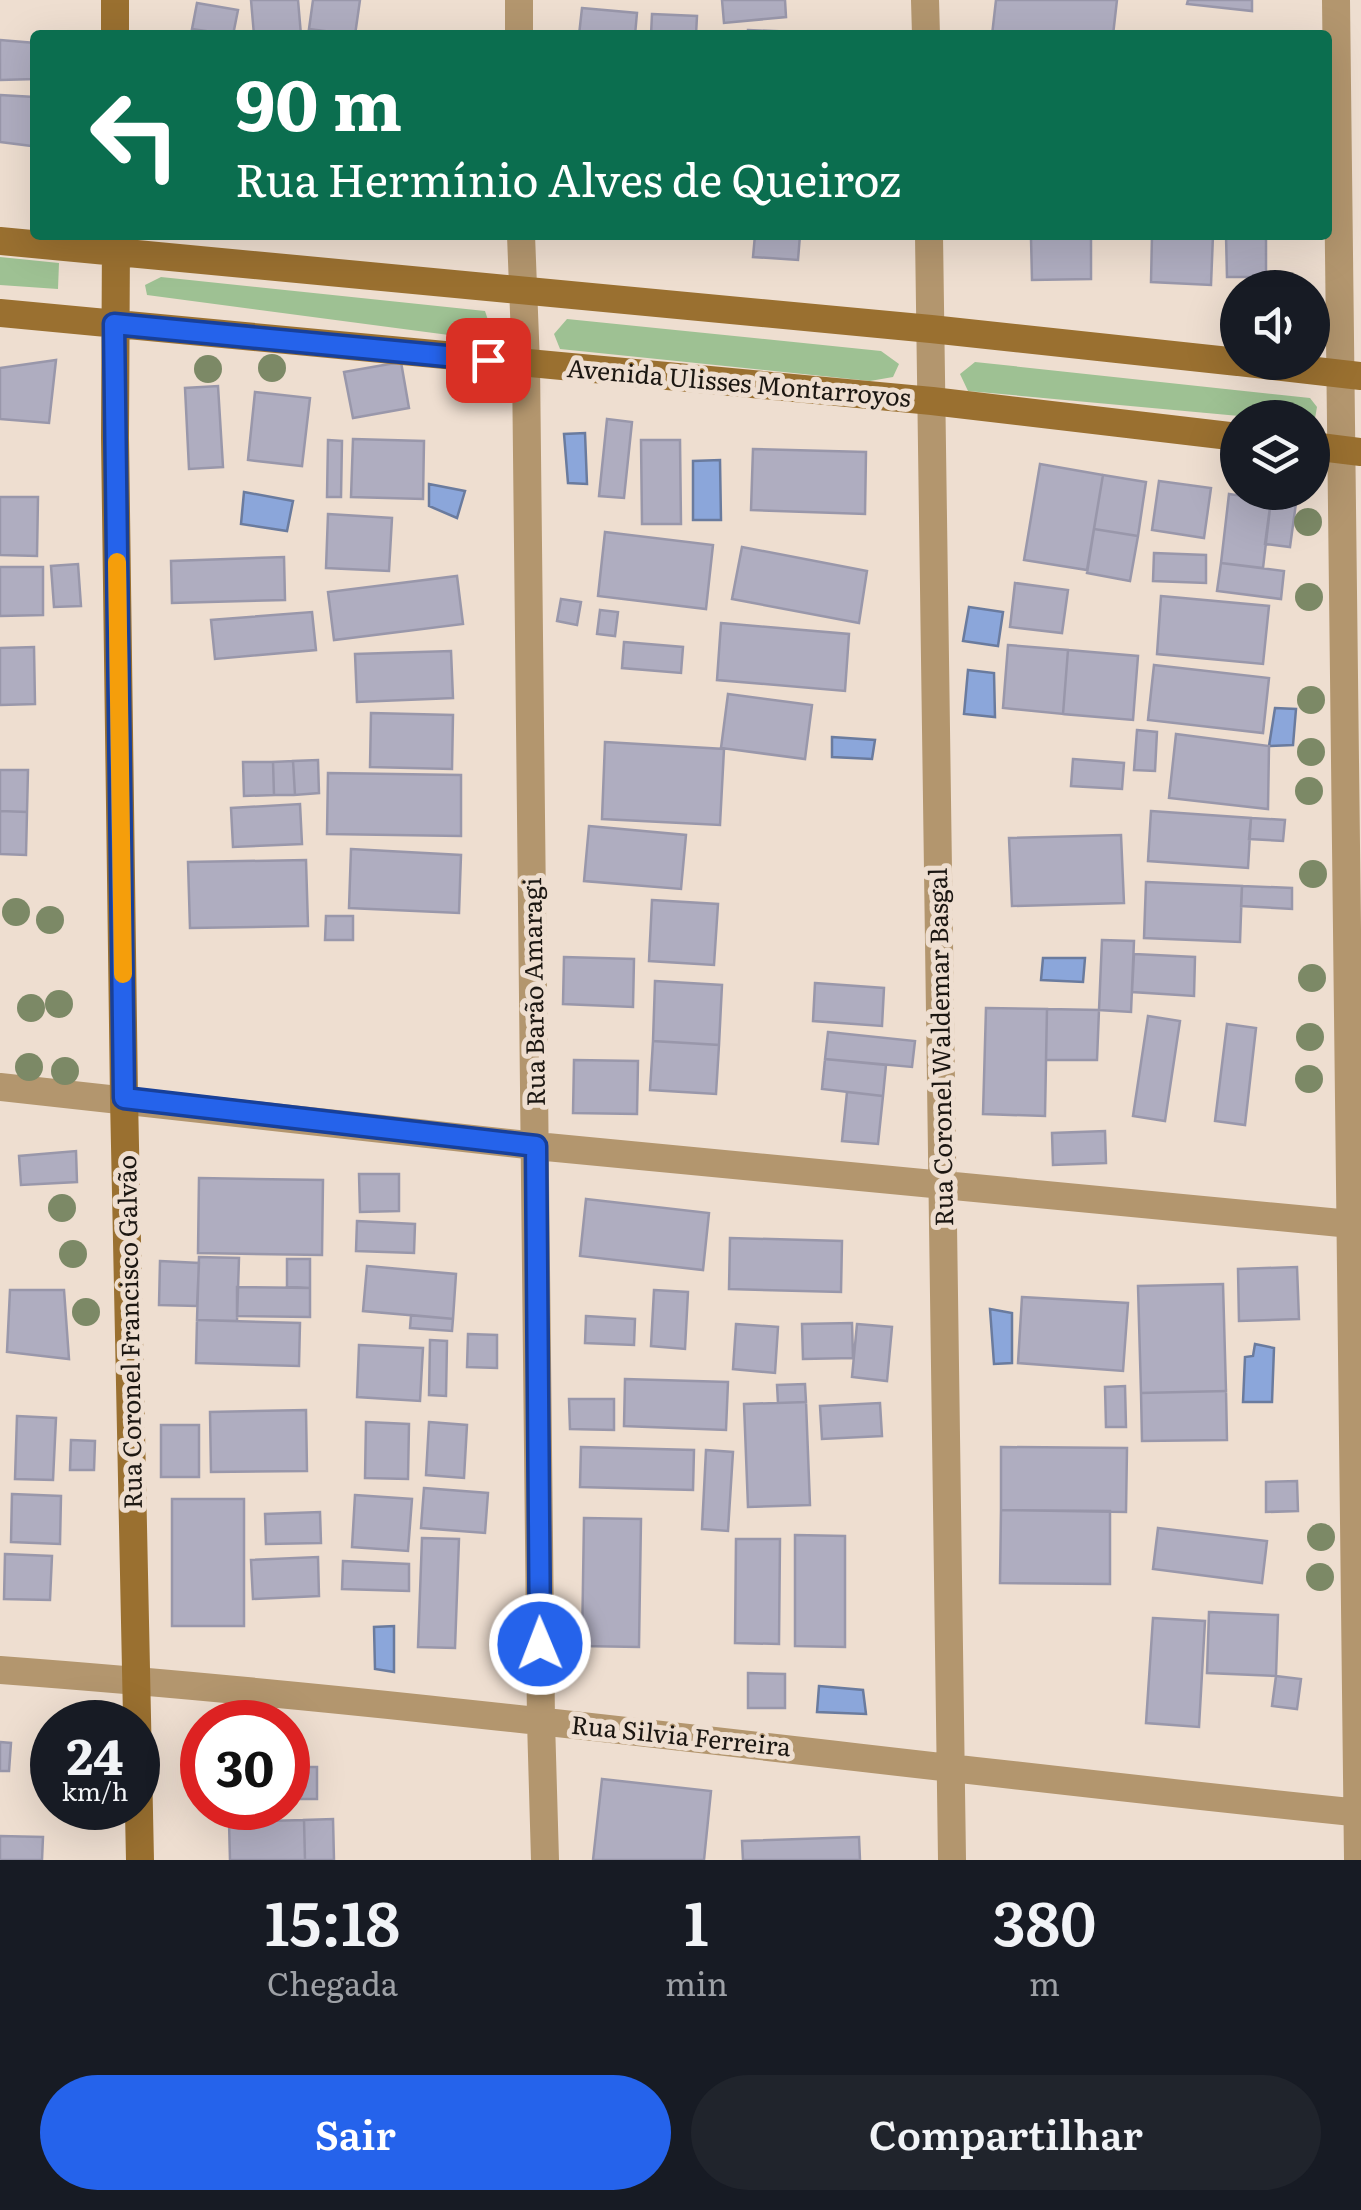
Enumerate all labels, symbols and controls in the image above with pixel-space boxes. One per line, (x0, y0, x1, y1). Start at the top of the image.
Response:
text: 90 m (235, 49, 402, 153)
icon: left (70, 70, 200, 200)
text: Rua Hermínio Alves de Queiroz (235, 144, 901, 211)
map controls (1220, 270, 1330, 510)
button: sound (1220, 270, 1330, 380)
pin (446, 318, 531, 403)
icon: arrive (461, 333, 516, 388)
street label: Avenida Ulisses Montarroyos (566, 348, 913, 415)
button: layers (1220, 400, 1330, 510)
street label: Rua Coronel Waldemar Basgal (918, 867, 961, 1227)
street label: Rua Barão Amaragi (512, 877, 553, 1107)
street label: Rua Coronel Francisco Galvão (107, 1155, 150, 1509)
position arrow (488, 1592, 592, 1696)
speed limit sign: 30 (180, 1700, 310, 1830)
street label: Rua Silvia Ferreira (569, 1705, 793, 1765)
text: 24 (66, 1716, 123, 1790)
text: km/h (62, 1772, 128, 1809)
text: 15:18 (265, 1875, 400, 1964)
text: 1 (684, 1875, 709, 1964)
text: 380 (993, 1875, 1096, 1964)
text: Chegada (267, 1958, 398, 2006)
text: min (665, 1958, 728, 2006)
text: m (1029, 1958, 1060, 2006)
button: Sair (40, 2075, 671, 2190)
button: Compartilhar (691, 2075, 1321, 2190)

